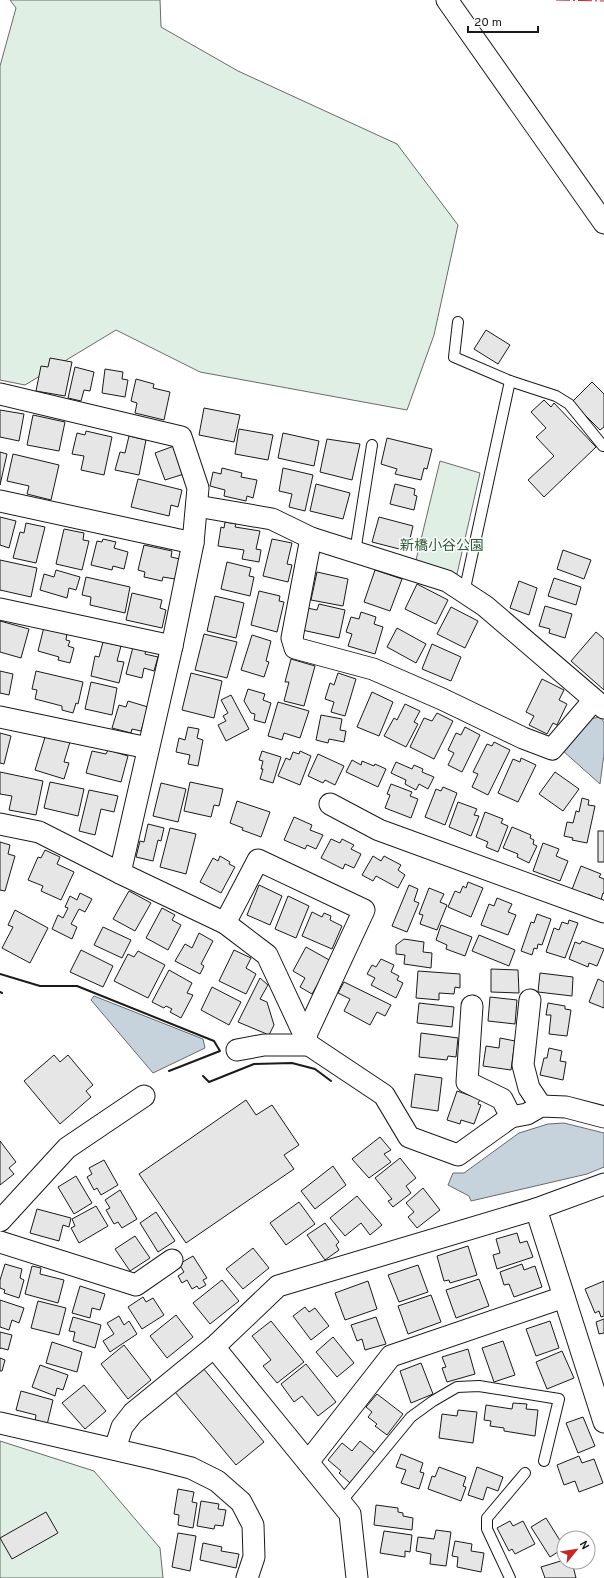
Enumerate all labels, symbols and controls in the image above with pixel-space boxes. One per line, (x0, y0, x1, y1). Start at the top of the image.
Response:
scale bar (468, 8, 538, 34)
text: 20 m (474, 15, 502, 31)
park label: 新橋小谷公園 (400, 538, 484, 555)
north arrow (556, 1530, 596, 1570)
text: N (576, 1539, 592, 1552)

